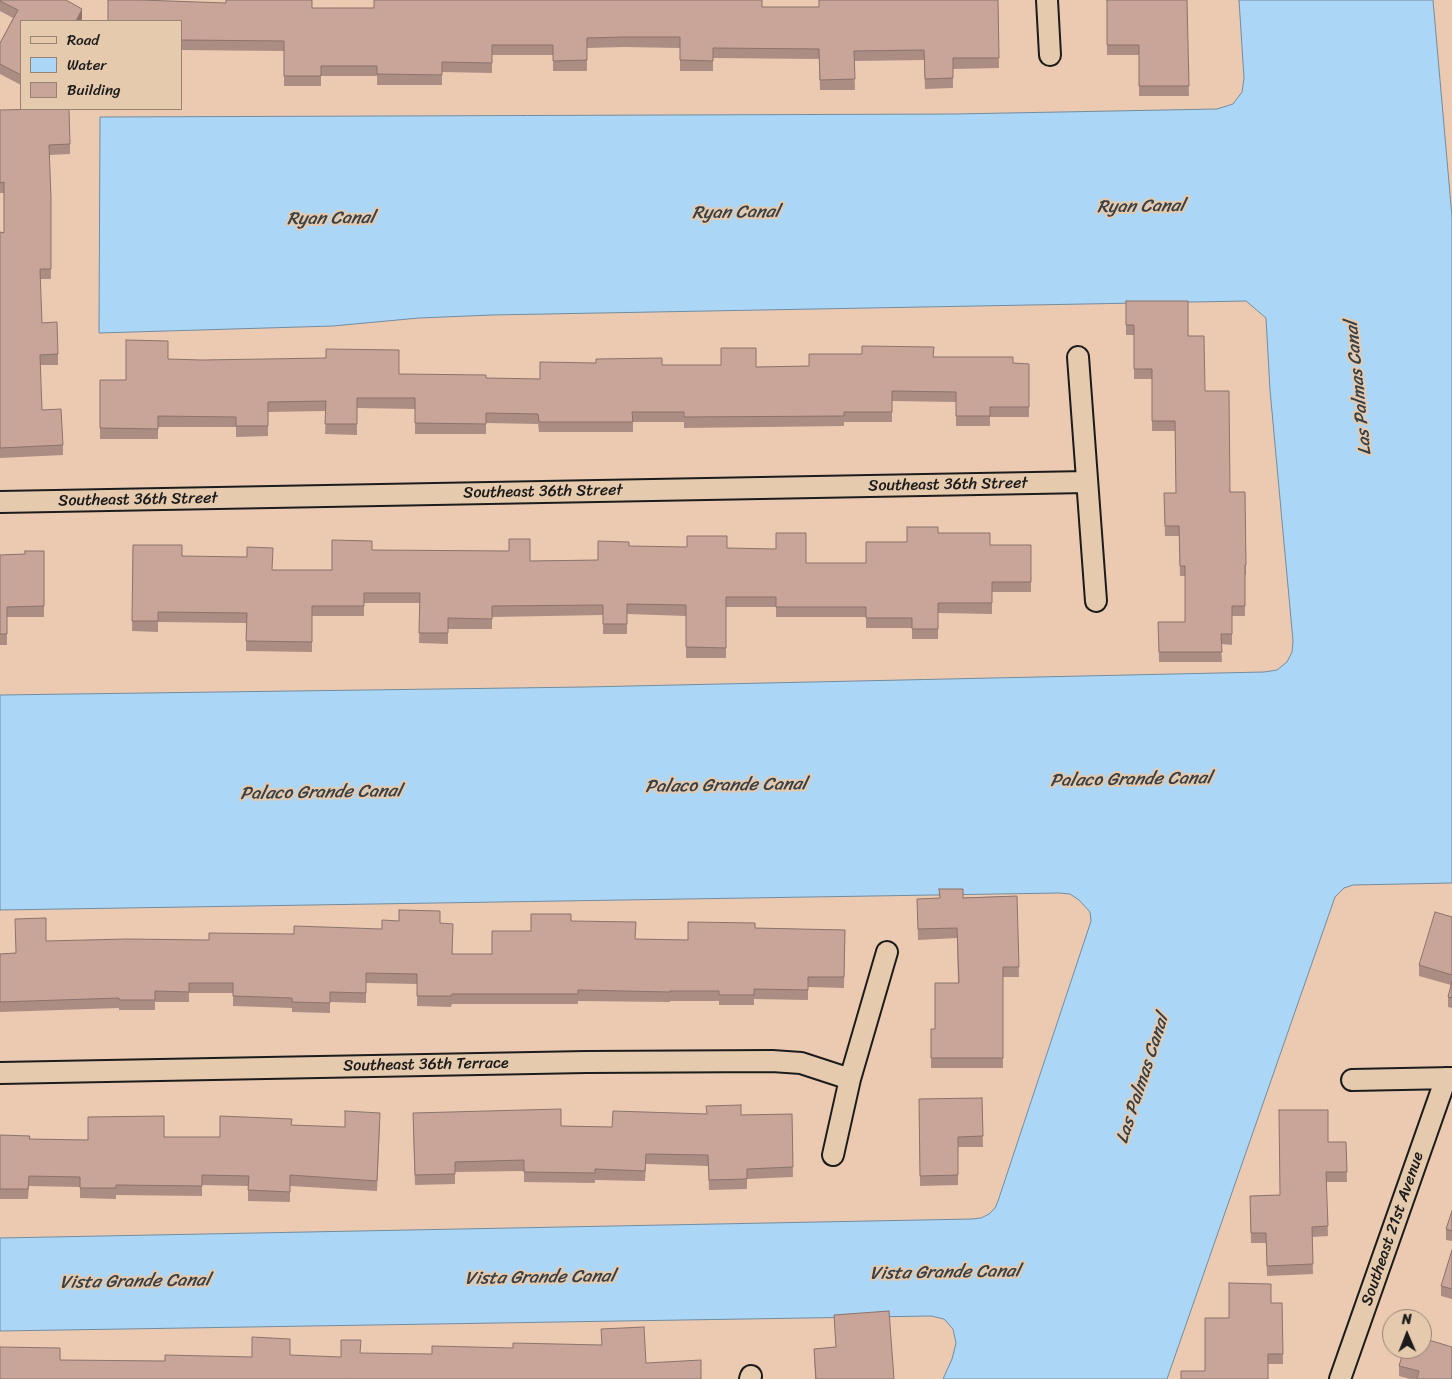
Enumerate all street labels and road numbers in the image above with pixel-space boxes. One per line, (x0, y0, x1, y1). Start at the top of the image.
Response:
street label: Southeast 36th Street (868, 474, 1028, 496)
street label: Southeast 36th Street (463, 481, 623, 503)
street label: Southeast 36th Street (58, 489, 218, 511)
street label: Southeast 36th Terrace (343, 1054, 509, 1076)
street label: Southeast 21st Avenue (1358, 1150, 1428, 1308)

